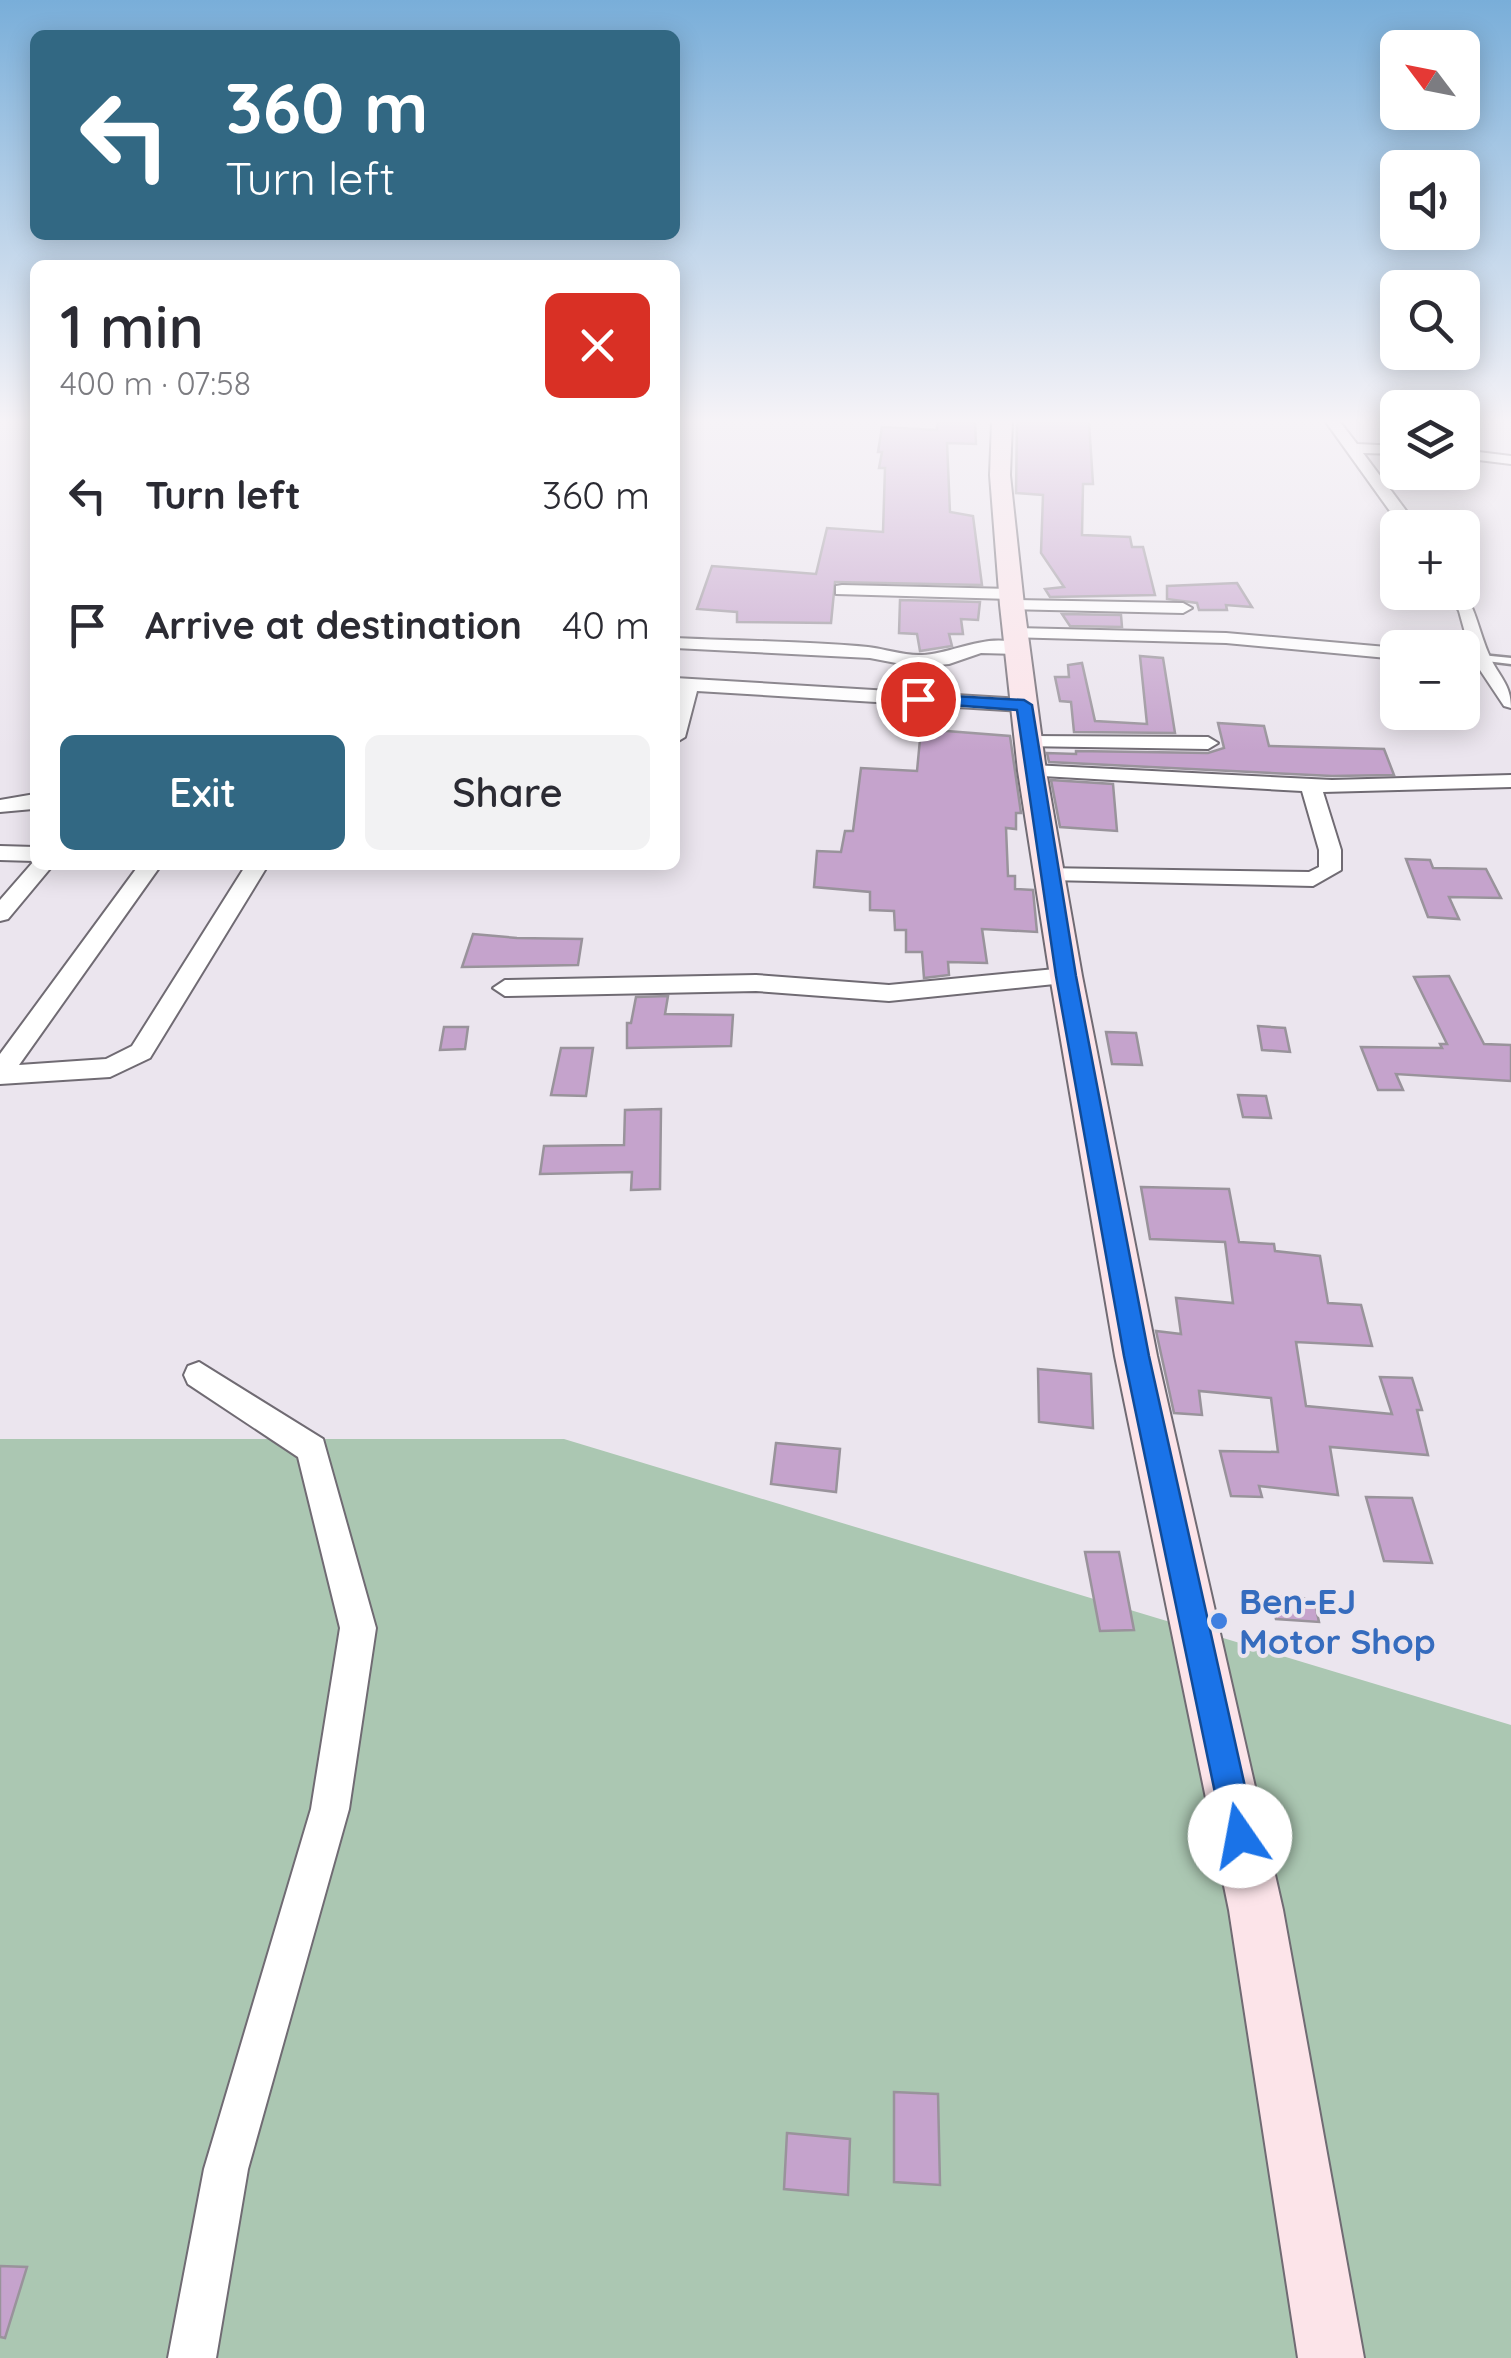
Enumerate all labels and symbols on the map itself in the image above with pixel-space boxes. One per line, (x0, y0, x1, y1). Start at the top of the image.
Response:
north arrow (1380, 30, 1480, 130)
pin (876, 657, 961, 742)
place label: Ben-EJ Motor Shop (1239, 1579, 1436, 1663)
marker: Ben-EJ Motor Shop (1208, 1610, 1230, 1632)
position arrow (1188, 1784, 1292, 1888)

